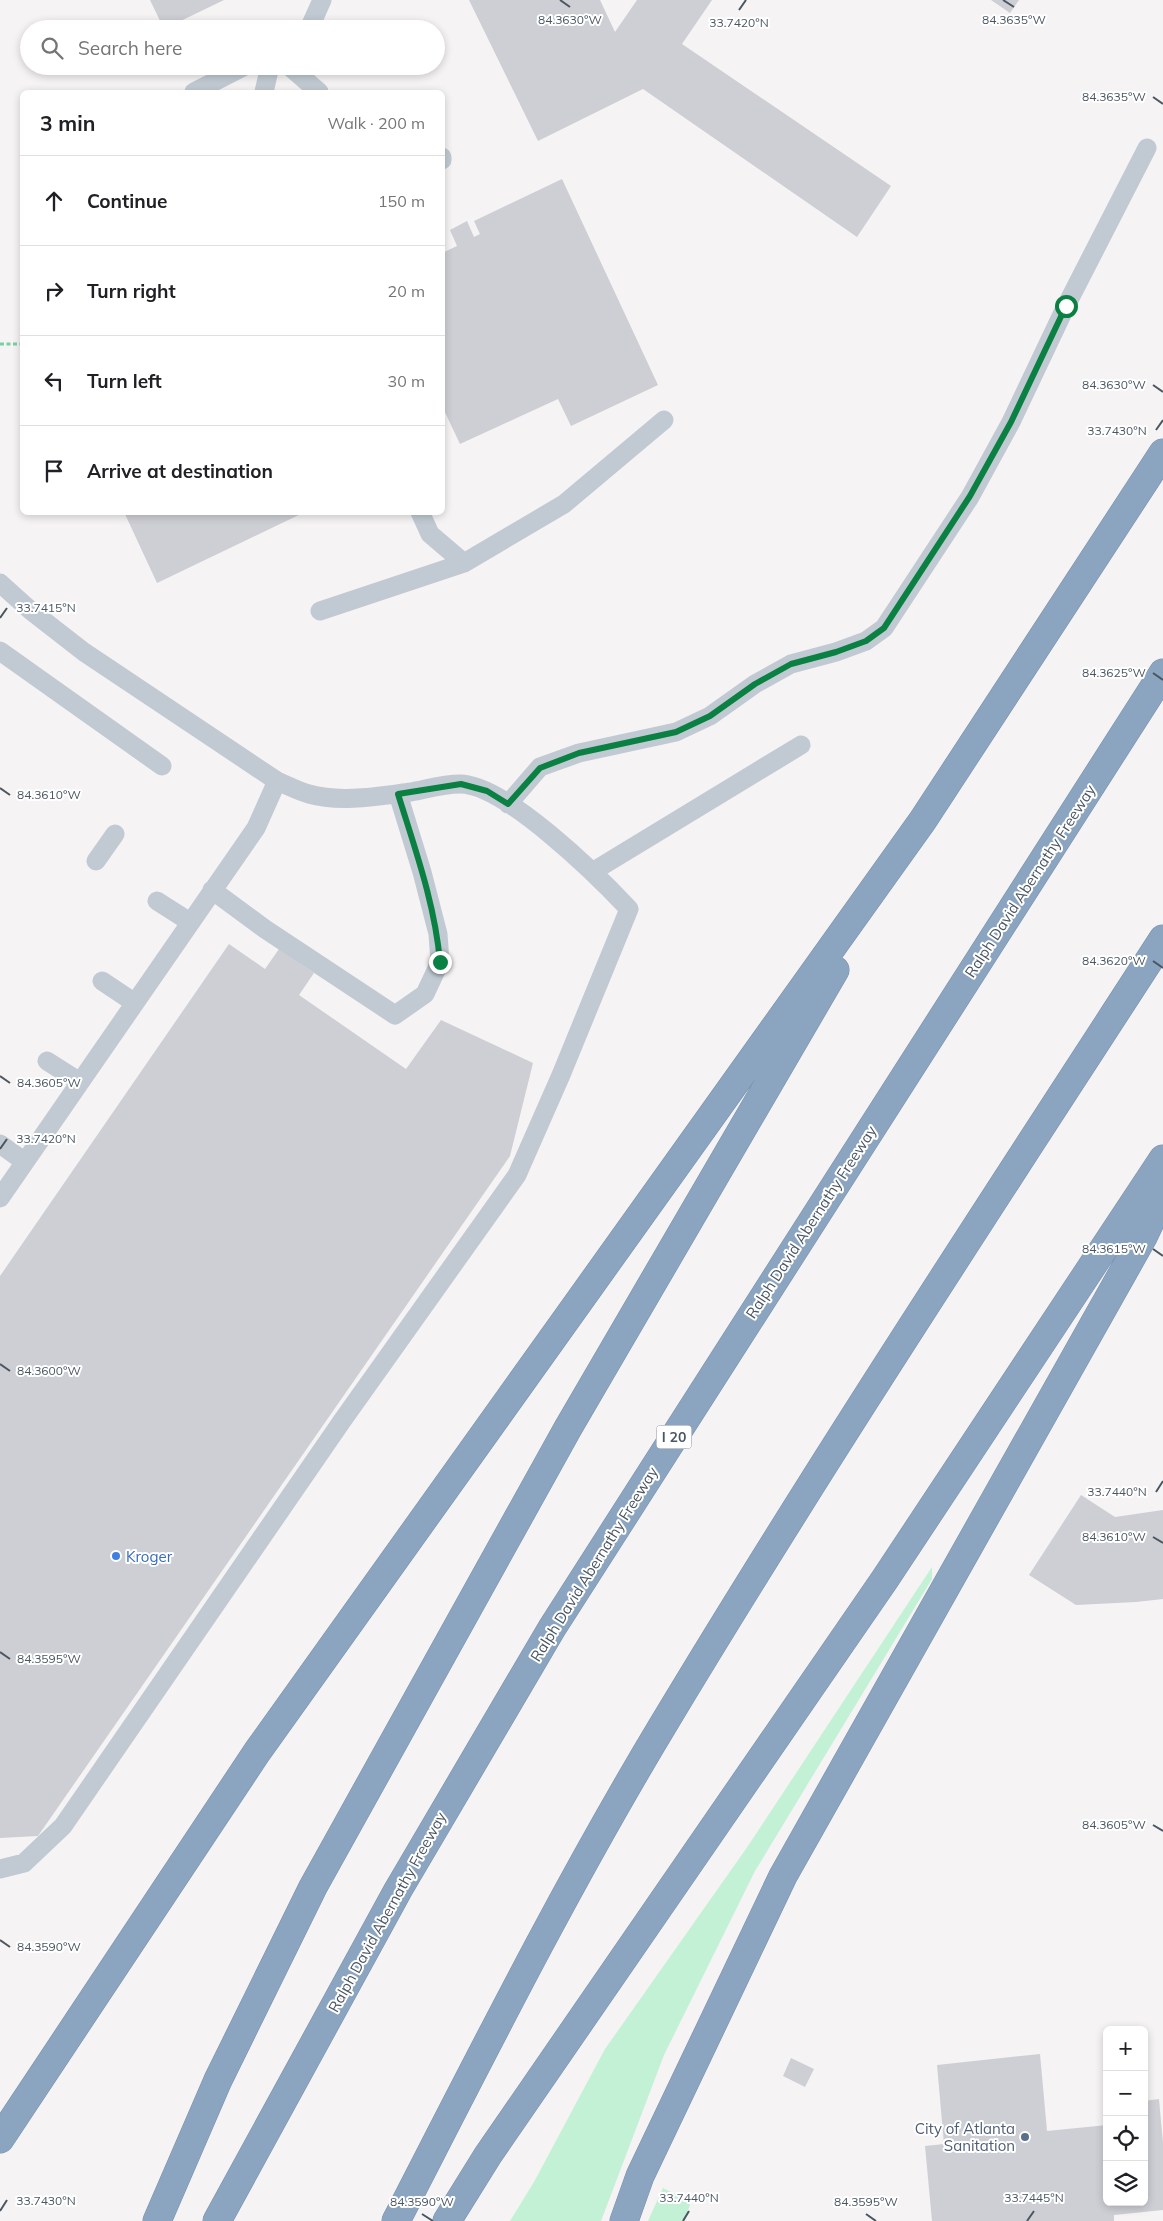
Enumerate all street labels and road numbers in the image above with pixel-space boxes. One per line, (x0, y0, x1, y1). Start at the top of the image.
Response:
street label: Ralph David Abernathy Freeway (960, 781, 1100, 981)
street label: Ralph David Abernathy Freeway (741, 1122, 881, 1322)
road number: I 20 (656, 1425, 692, 1448)
street label: Ralph David Abernathy Freeway (526, 1463, 662, 1665)
street label: Ralph David Abernathy Freeway (324, 1808, 450, 2015)

